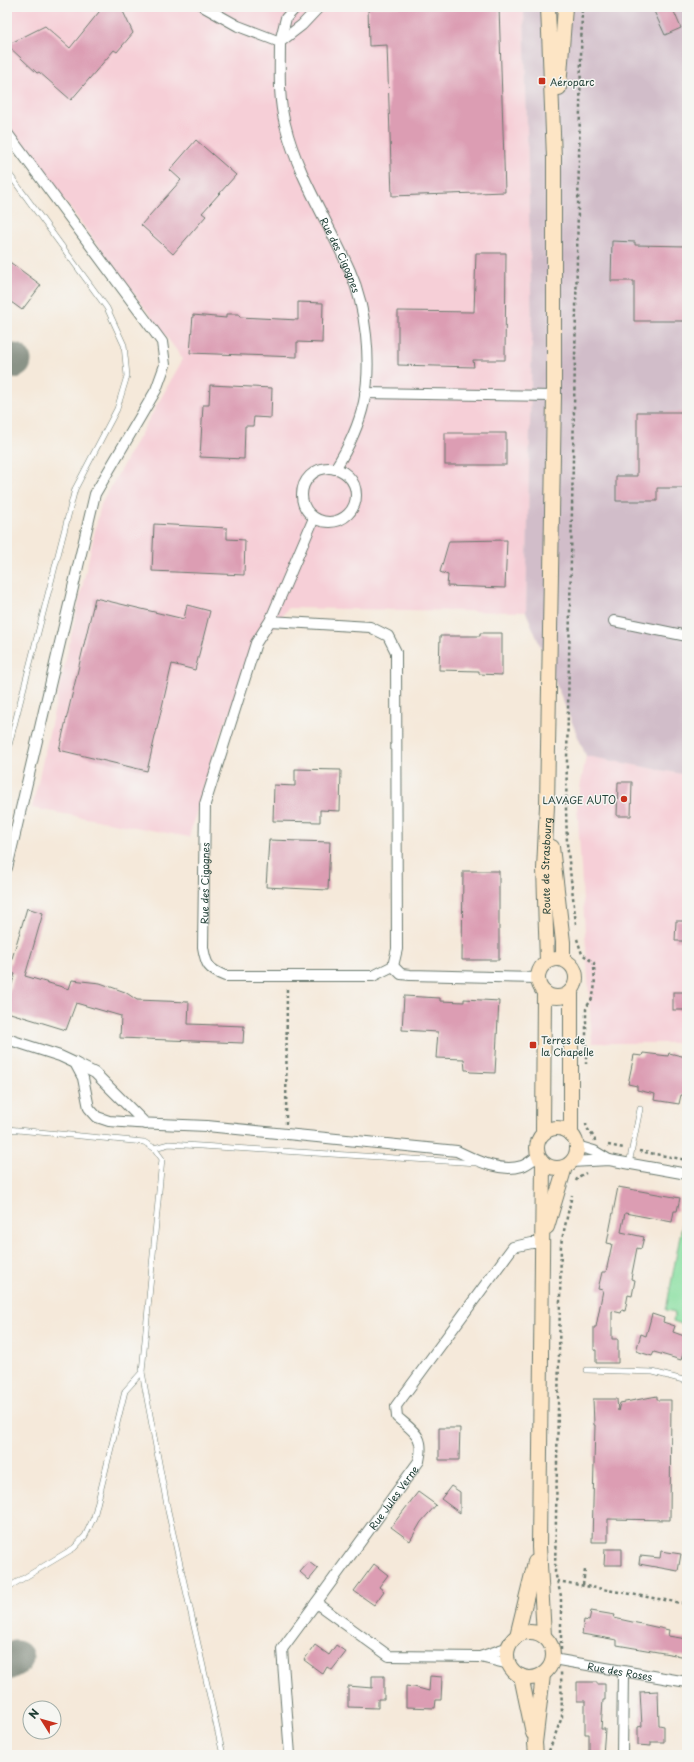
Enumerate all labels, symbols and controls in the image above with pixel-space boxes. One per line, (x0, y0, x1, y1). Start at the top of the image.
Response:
place label: Aéroparc (550, 74, 595, 89)
marker: Aéroparc (537, 76, 547, 86)
street label: Rue des Cigognes (317, 214, 365, 295)
place label: LAVAGE AUTO (542, 792, 616, 807)
marker: LAVAGE AUTO (619, 794, 629, 804)
street label: Route de Strasbourg (536, 817, 554, 915)
street label: Rue des Cigognes (196, 842, 212, 924)
place label: Terres de la Chapelle (541, 1032, 595, 1059)
marker: Terres de la Chapelle (528, 1040, 538, 1050)
street label: Rue Jules Verne (364, 1461, 422, 1532)
street label: Rue des Roses (586, 1658, 654, 1684)
north arrow (22, 1700, 62, 1740)
text: N (24, 1705, 43, 1722)

